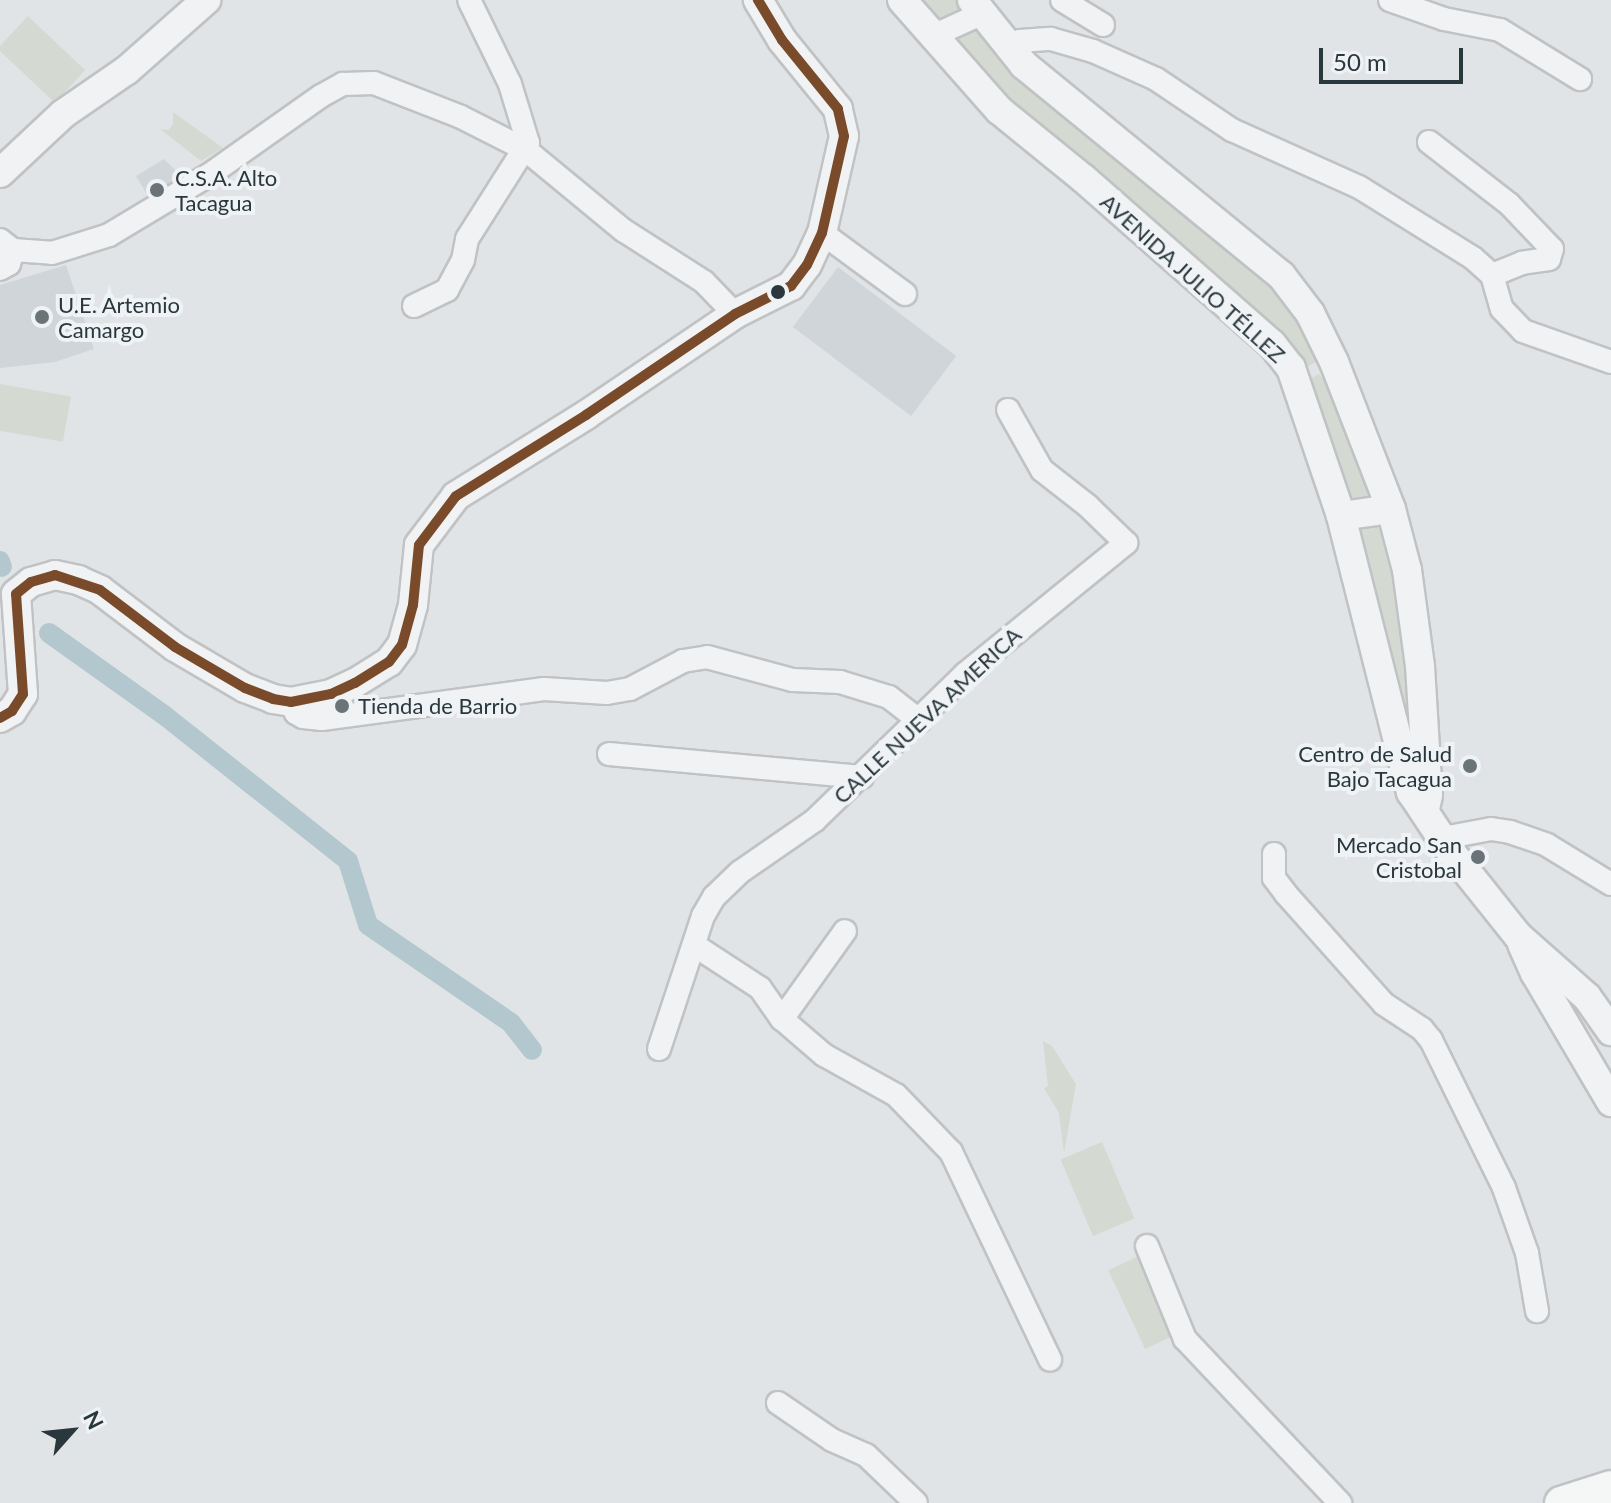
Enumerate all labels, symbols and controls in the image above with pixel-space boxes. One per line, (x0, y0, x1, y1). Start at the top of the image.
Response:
scale bar (1323, 32, 1467, 82)
text: 50 m (1333, 47, 1387, 76)
place label: C.S.A. Alto Tacagua (175, 164, 278, 216)
marker: C.S.A. Alto Tacagua (146, 179, 168, 201)
street label: AVENIDA JULIO TÉLLEZ (1094, 187, 1292, 369)
unlabelled marker (770, 284, 786, 300)
place label: U.E. Artemio Camargo (58, 291, 181, 342)
marker: U.E. Artemio Camargo (33, 308, 51, 326)
street label: CALLE NUEVA AMERICA (827, 621, 1027, 809)
place label: Tienda de Barrio (358, 693, 517, 719)
marker: Tienda de Barrio (333, 697, 351, 715)
place label: Centro de Salud Bajo Tacagua (1298, 740, 1452, 792)
marker: Centro de Salud Bajo Tacagua (1459, 755, 1481, 777)
place label: Mercado San Cristobal (1336, 831, 1462, 882)
marker: Mercado San Cristobal (1469, 848, 1487, 866)
north arrow (32, 1391, 112, 1471)
text: N (78, 1406, 110, 1434)

